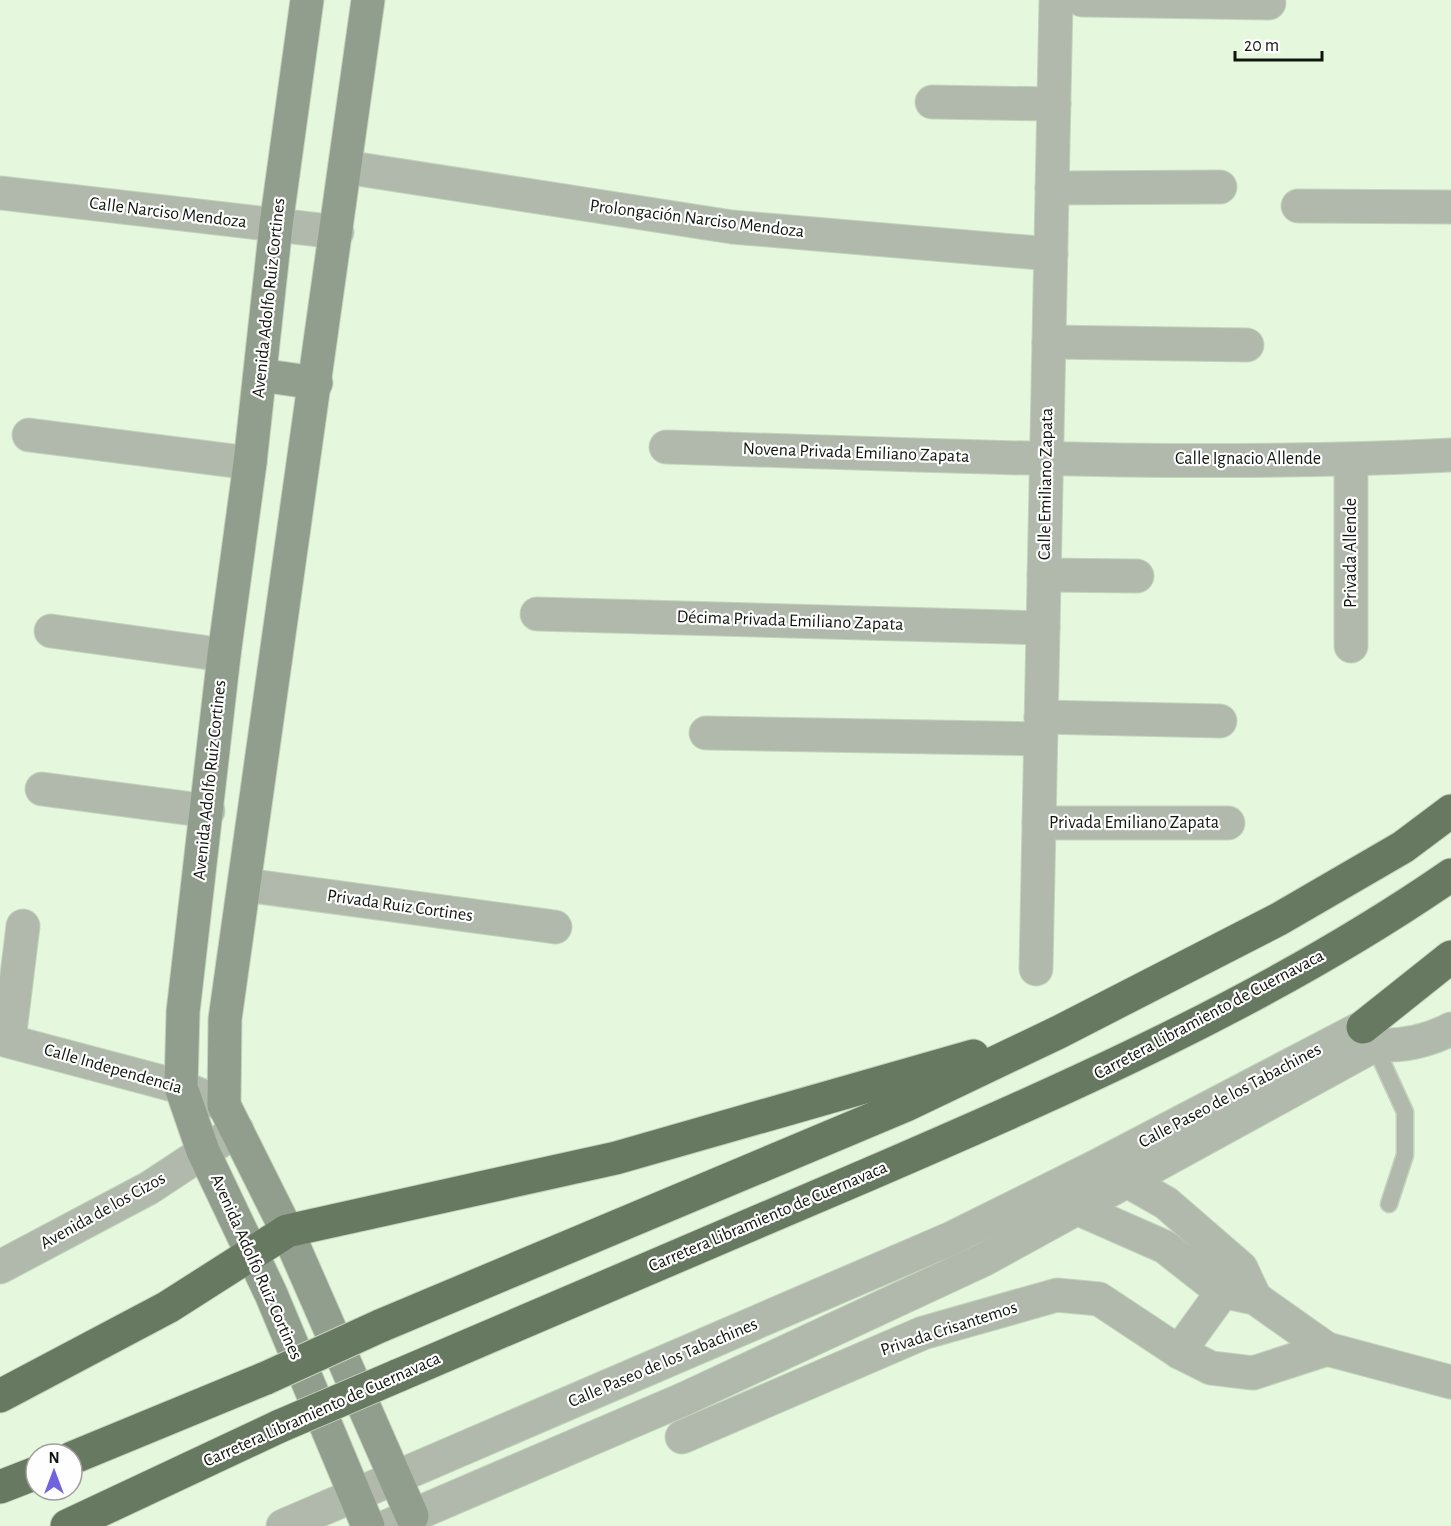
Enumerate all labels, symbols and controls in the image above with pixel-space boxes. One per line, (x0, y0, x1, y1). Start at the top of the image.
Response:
scale bar (1235, 24, 1322, 62)
text: 20 m (1244, 37, 1279, 55)
street label: Calle Narciso Mendoza (88, 194, 248, 232)
street label: Avenida Adolfo Ruiz Cortines (250, 197, 288, 399)
street label: Prolongación Narciso Mendoza (589, 197, 805, 241)
street label: Calle Emiliano Zapata (1036, 408, 1056, 560)
street label: Novena Privada Emiliano Zapata (742, 440, 970, 466)
street label: Calle Ignacio Allende (1175, 450, 1321, 468)
street label: Privada Allende (1342, 498, 1360, 608)
street label: Décima Privada Emiliano Zapata (676, 608, 904, 634)
street label: Avenida Adolfo Ruiz Cortines (191, 679, 229, 881)
street label: Privada Emiliano Zapata (1049, 814, 1219, 832)
street label: Privada Ruiz Cortines (326, 887, 474, 925)
street label: Carretera Libramiento de Cuernavaca (1091, 947, 1327, 1083)
street label: Calle Paseo de los Tabachines (1136, 1040, 1324, 1152)
street label: Calle Independencia (42, 1041, 184, 1097)
street label: Carretera Libramiento de Cuernavaca (646, 1158, 890, 1276)
street label: Avenida de los Cizos (37, 1169, 169, 1253)
street label: Avenida Adolfo Ruiz Cortines (207, 1172, 305, 1362)
street label: Privada Crisantemos (878, 1298, 1020, 1360)
street label: Calle Paseo de los Tabachines (566, 1315, 760, 1411)
street label: Carretera Libramiento de Cuernavaca (201, 1349, 443, 1471)
north arrow (24, 1442, 84, 1502)
text: N (48, 1450, 60, 1466)

